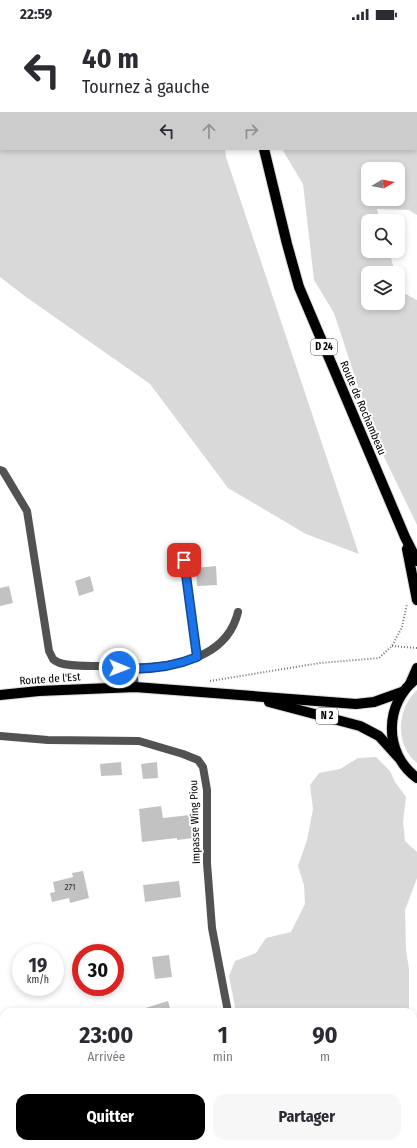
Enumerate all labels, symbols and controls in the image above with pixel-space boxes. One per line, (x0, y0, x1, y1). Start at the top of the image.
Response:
text: 22:59 (20, 5, 52, 23)
text: 40 m (82, 42, 139, 75)
icon: left (16, 44, 68, 96)
text: Tournez à gauche (82, 76, 210, 98)
icon: left (156, 120, 178, 142)
icon: ahead (198, 120, 220, 142)
icon: right (240, 120, 262, 142)
north arrow (361, 162, 405, 206)
map controls (361, 162, 405, 310)
button: search (361, 214, 405, 258)
button: layers (361, 266, 405, 310)
road number: D 24 (311, 339, 337, 355)
street label: Route de Rochambeau (337, 359, 389, 457)
pin (167, 543, 201, 577)
icon: arrive (173, 549, 195, 571)
position arrow (98, 647, 140, 689)
street label: Route de l'Est (19, 670, 81, 688)
road number: N 2 (316, 708, 338, 724)
street label: Impasse Wing Piou (187, 780, 203, 864)
house number: 271 (65, 882, 75, 892)
speed limit sign: 30 (72, 944, 124, 996)
text: 19 (29, 953, 47, 977)
text: km/h (27, 974, 49, 986)
text: 23:00 (79, 1021, 133, 1049)
text: 1 (218, 1021, 228, 1049)
text: 90 (312, 1021, 338, 1049)
text: Arrivée (88, 1049, 125, 1064)
text: min (213, 1049, 233, 1064)
text: m (320, 1049, 330, 1064)
button: Quitter (16, 1094, 205, 1140)
button: Partager (213, 1094, 401, 1140)

